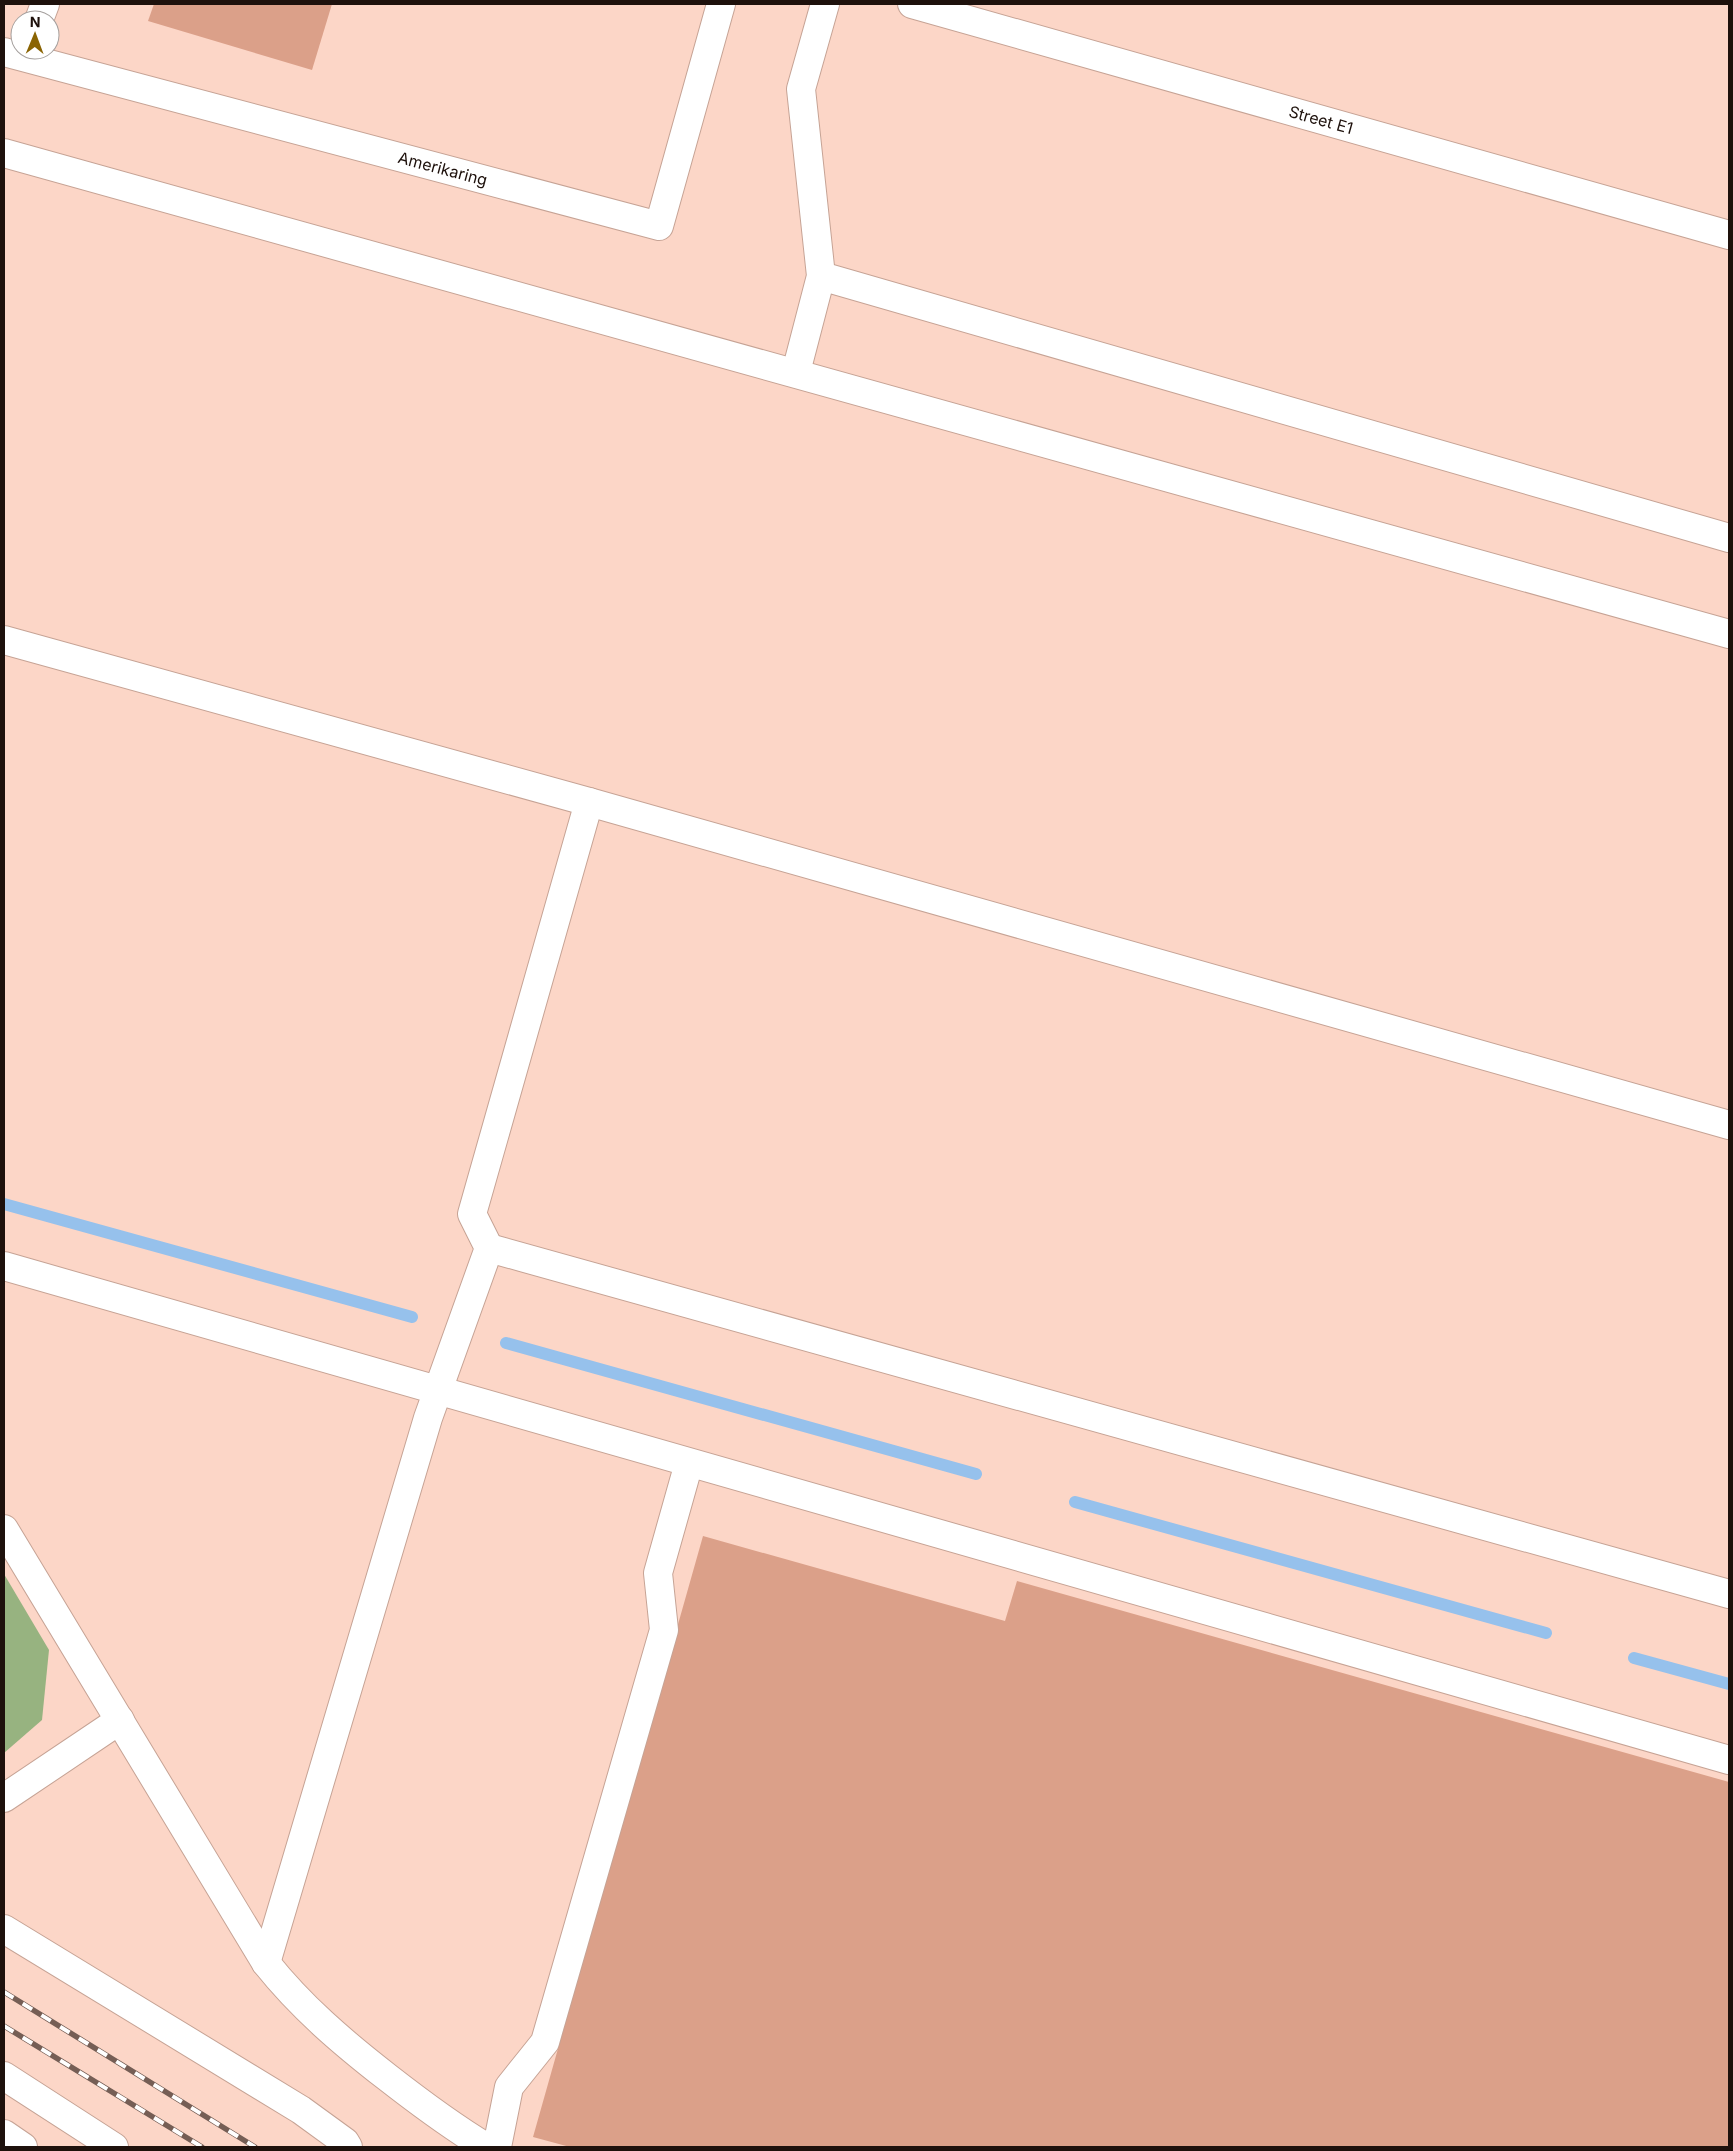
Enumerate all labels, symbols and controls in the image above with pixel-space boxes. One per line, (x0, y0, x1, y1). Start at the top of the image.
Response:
north arrow (10, 10, 60, 60)
text: N (30, 13, 41, 30)
street label: Street E1 (1287, 101, 1355, 138)
street label: Amerikaring (396, 147, 490, 190)

